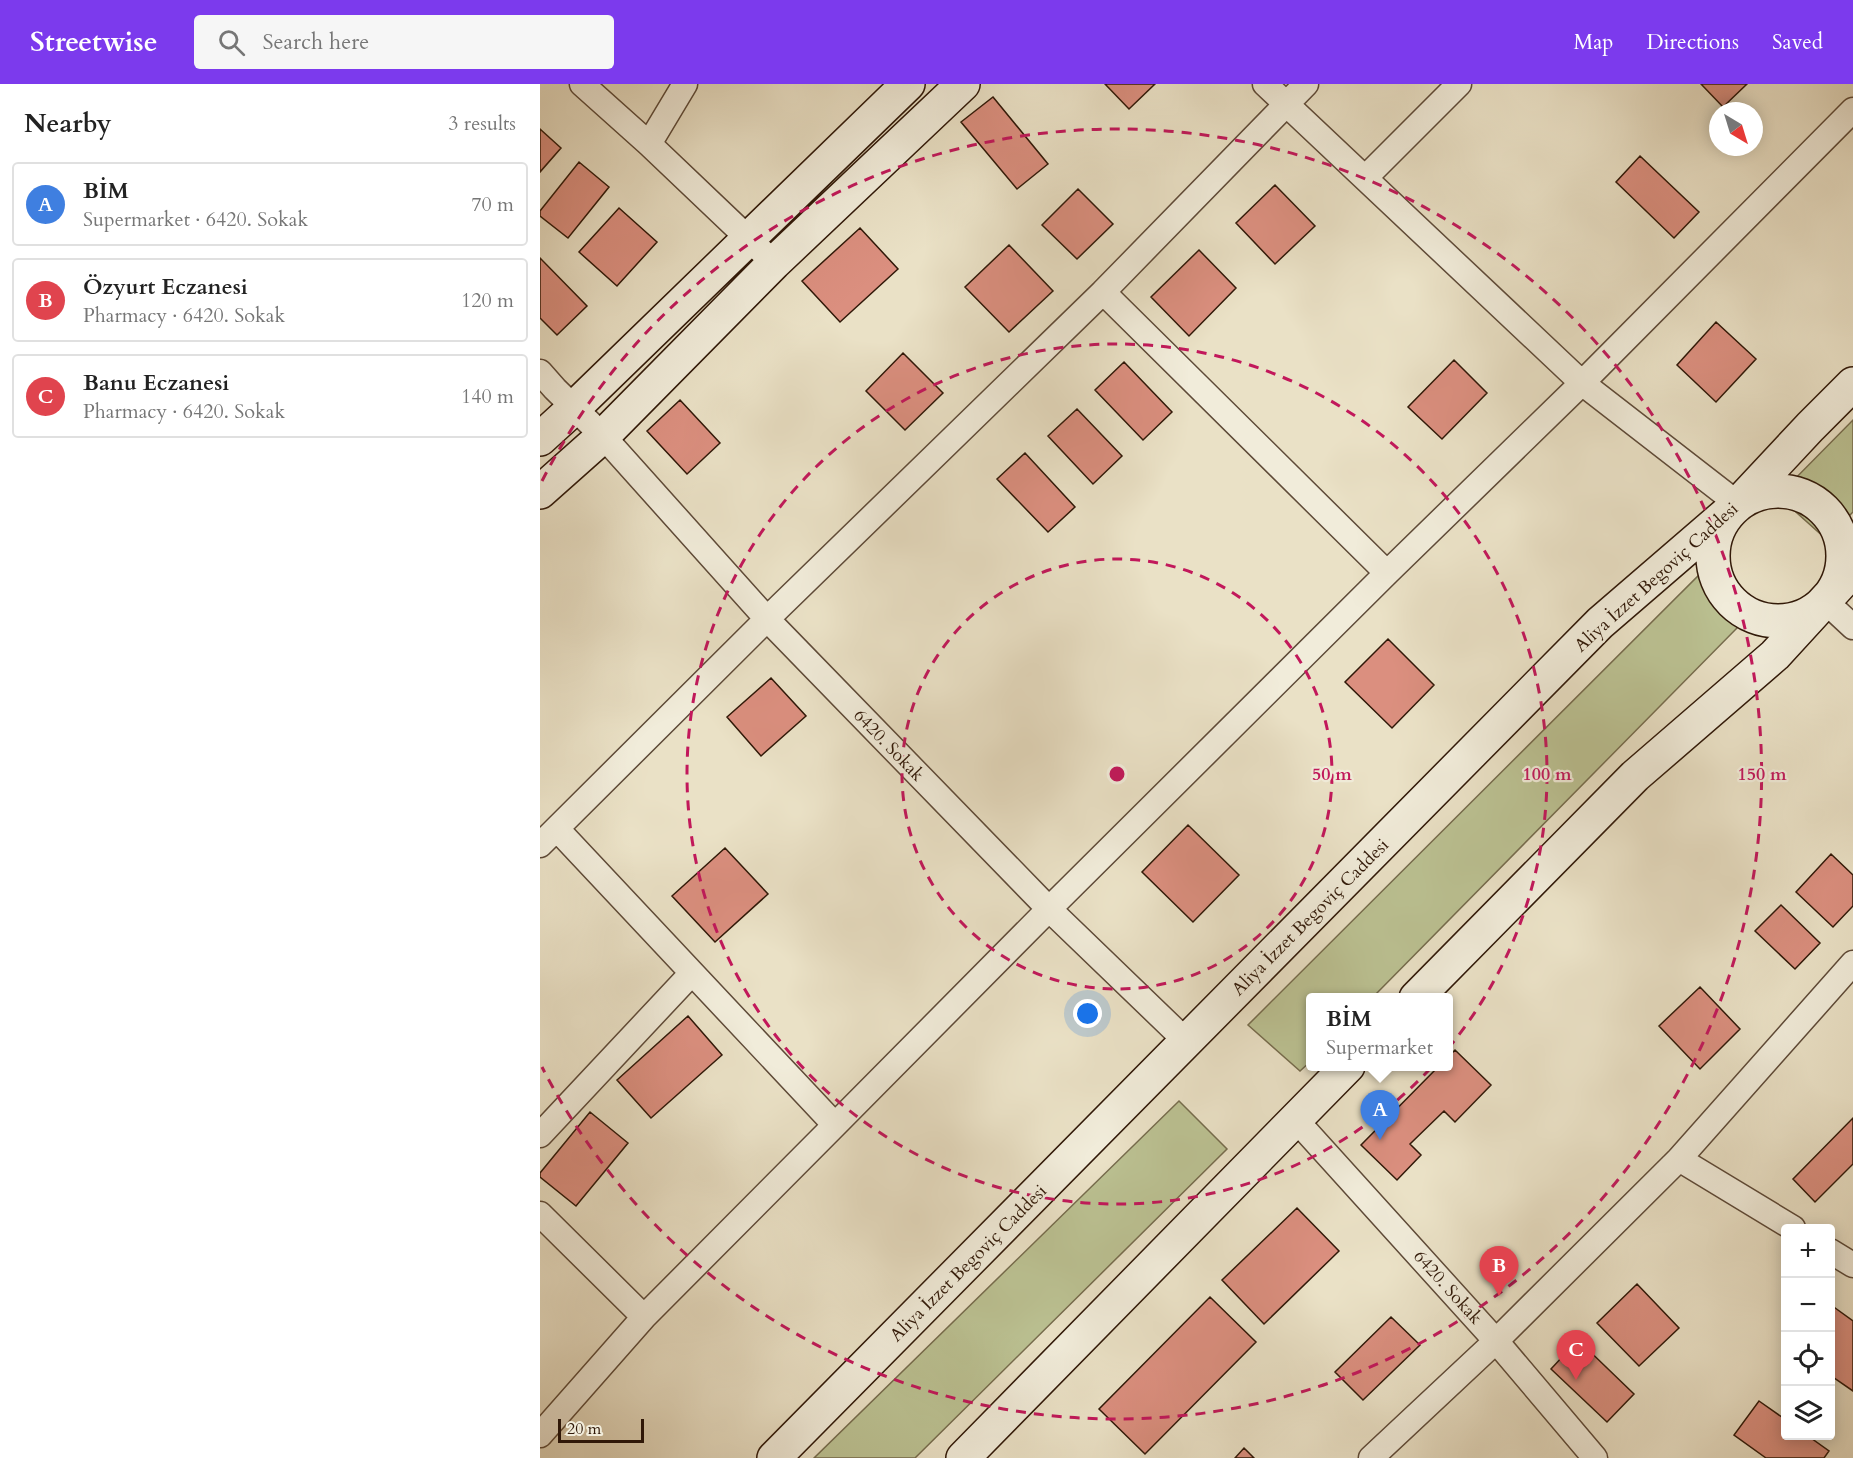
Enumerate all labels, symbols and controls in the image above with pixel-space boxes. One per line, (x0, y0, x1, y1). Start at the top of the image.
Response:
search box (194, 15, 614, 69)
text: Streetwise (30, 23, 158, 61)
icon: search (215, 26, 248, 59)
text: Search here (263, 27, 369, 57)
text: Map (1573, 28, 1613, 57)
text: Directions (1646, 28, 1739, 57)
text: Saved (1772, 28, 1823, 57)
north arrow (1709, 102, 1763, 156)
text: Nearby (24, 106, 112, 141)
text: 3 results (448, 110, 516, 137)
text: BİM (83, 176, 129, 206)
text: A (38, 191, 53, 218)
text: 70 m (471, 191, 514, 218)
text: Supermarket · 6420. Sokak (83, 206, 308, 233)
text: Özyurt Eczanesi (83, 272, 248, 302)
text: B (38, 287, 53, 314)
text: 120 m (461, 287, 514, 314)
text: Pharmacy · 6420. Sokak (83, 302, 285, 329)
text: Banu Eczanesi (83, 368, 229, 398)
text: C (38, 383, 53, 410)
text: 140 m (461, 383, 514, 410)
text: Pharmacy · 6420. Sokak (83, 398, 285, 425)
street label: Aliya İzzet Begoviç Caddesi (1569, 497, 1744, 658)
street label: 6420. Sokak (848, 704, 930, 787)
text: 50 m (1312, 762, 1352, 787)
text: 100 m (1522, 762, 1572, 787)
text: 150 m (1737, 762, 1787, 787)
centre of rings (1107, 764, 1127, 784)
street label: Aliya İzzet Begoviç Caddesi (1226, 833, 1394, 1001)
popup (1306, 993, 1453, 1071)
your location (1073, 999, 1102, 1028)
text: BİM (1326, 1004, 1372, 1034)
text: Supermarket (1326, 1034, 1433, 1061)
pin: A (1360, 1090, 1400, 1140)
street label: Aliya İzzet Begoviç Caddesi (884, 1179, 1052, 1347)
map controls (1781, 1224, 1835, 1440)
button: + (1781, 1224, 1835, 1278)
street label: 6420. Sokak (1408, 1245, 1488, 1330)
pin: B (1480, 1246, 1518, 1296)
button: − (1781, 1278, 1835, 1332)
pin: C (1556, 1330, 1596, 1380)
button: locate (1781, 1332, 1835, 1386)
button: layers (1781, 1386, 1835, 1440)
scale bar (558, 1416, 644, 1444)
text: 20 m (567, 1418, 601, 1440)

